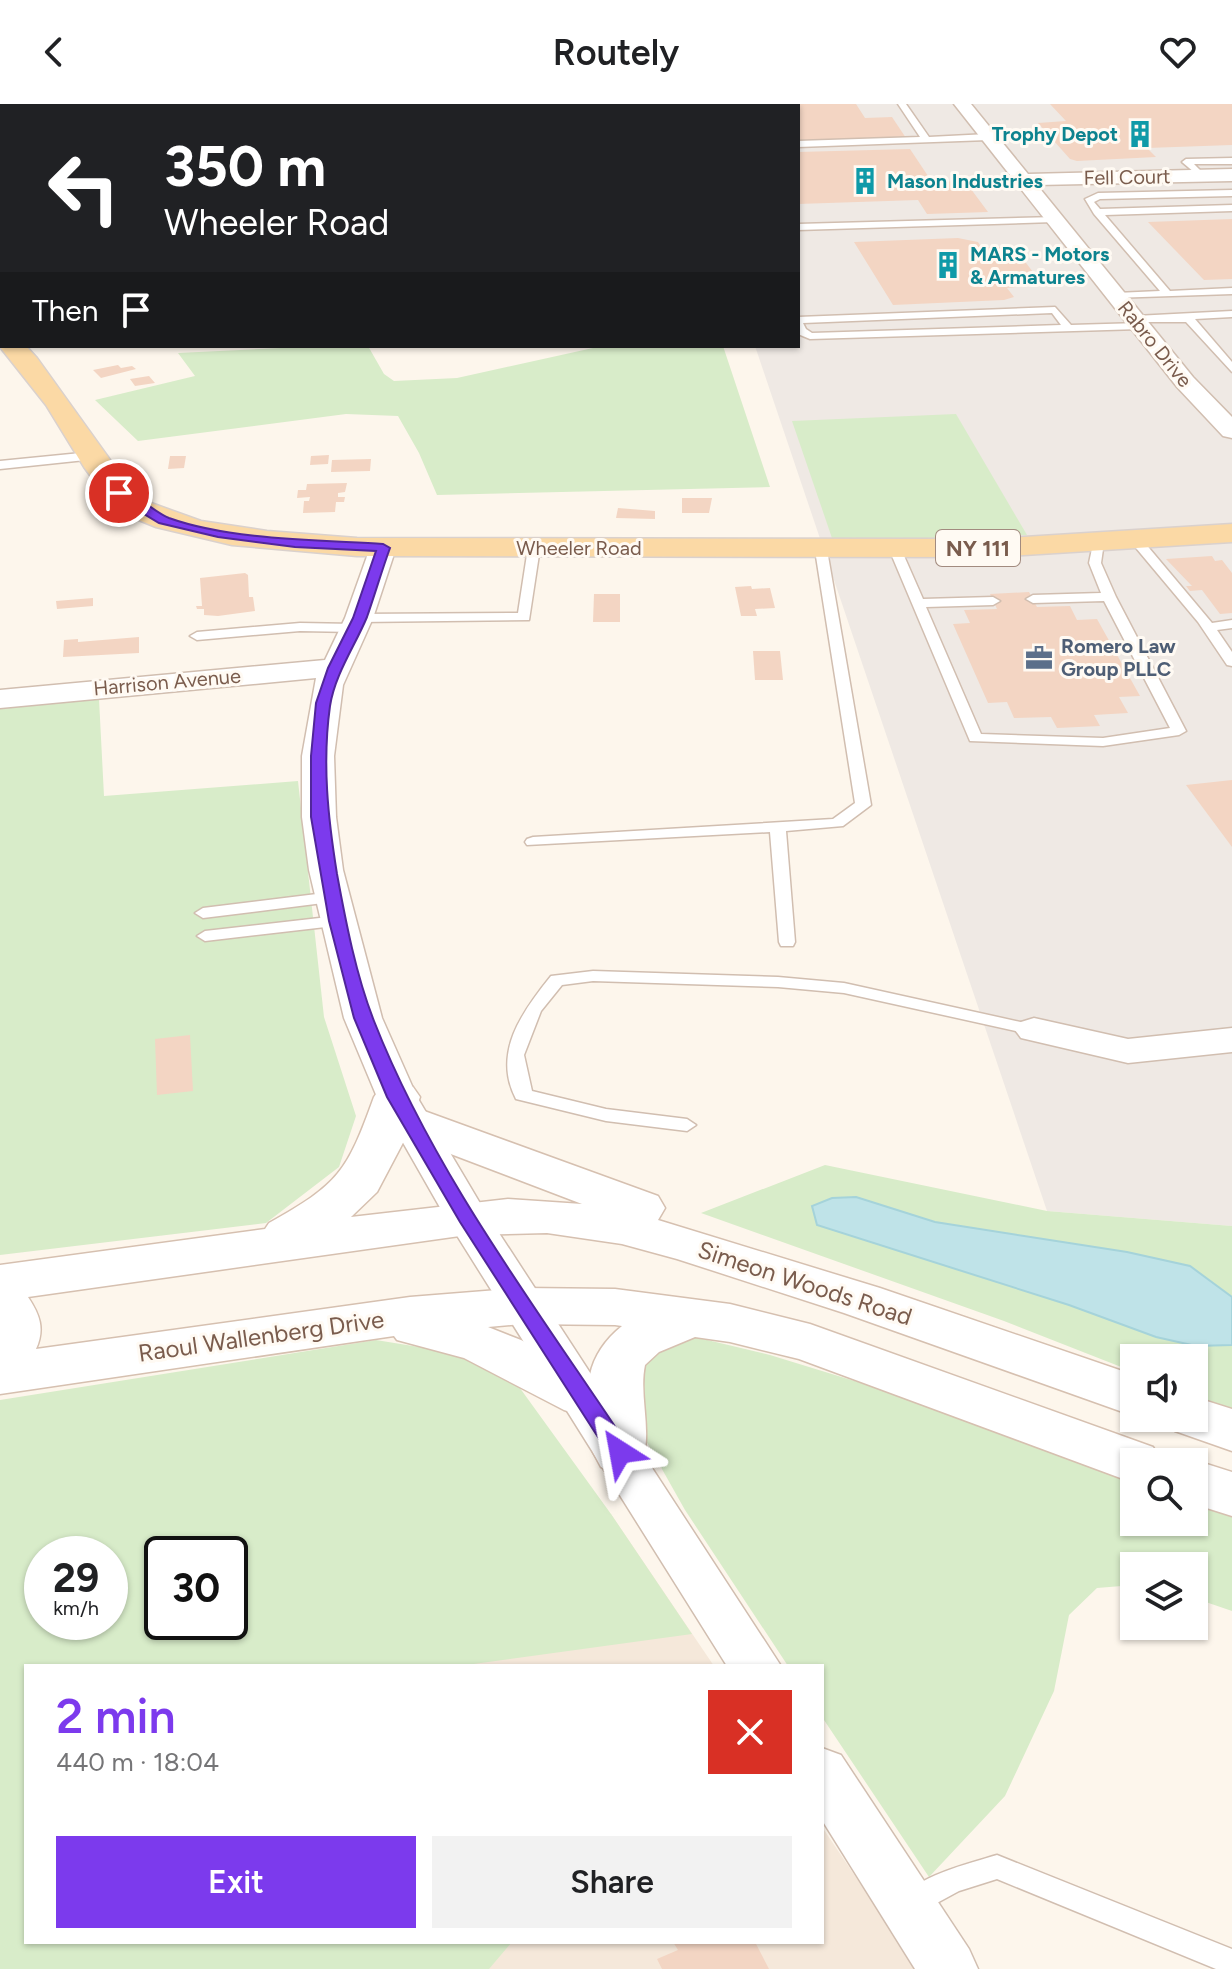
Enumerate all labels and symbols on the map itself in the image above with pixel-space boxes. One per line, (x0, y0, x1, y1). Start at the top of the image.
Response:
building icon: Trophy Depot (1125, 119, 1155, 149)
place label: Trophy Depot (992, 122, 1118, 146)
street label: Fell Court (1083, 164, 1171, 190)
building icon: Mason Industries (850, 166, 880, 196)
place label: Mason Industries (887, 169, 1043, 193)
place label: MARS - Motors & Armatures (970, 242, 1109, 289)
building icon: MARS - Motors & Armatures (933, 250, 963, 280)
street label: Rabro Drive (1113, 296, 1197, 392)
pin (85, 459, 153, 527)
road number: NY 111 (936, 530, 1020, 566)
street label: Wheeler Road (516, 536, 642, 560)
place label: Romero Law Group PLLC (1061, 634, 1176, 681)
office icon: Romero Law Group PLLC (1024, 643, 1054, 673)
street label: Harrison Avenue (92, 664, 242, 700)
street label: Simeon Woods Road (694, 1235, 916, 1331)
street label: Raoul Wallenberg Drive (136, 1304, 386, 1368)
position arrow (578, 1410, 662, 1494)
speed limit sign: 30 (144, 1536, 248, 1640)

